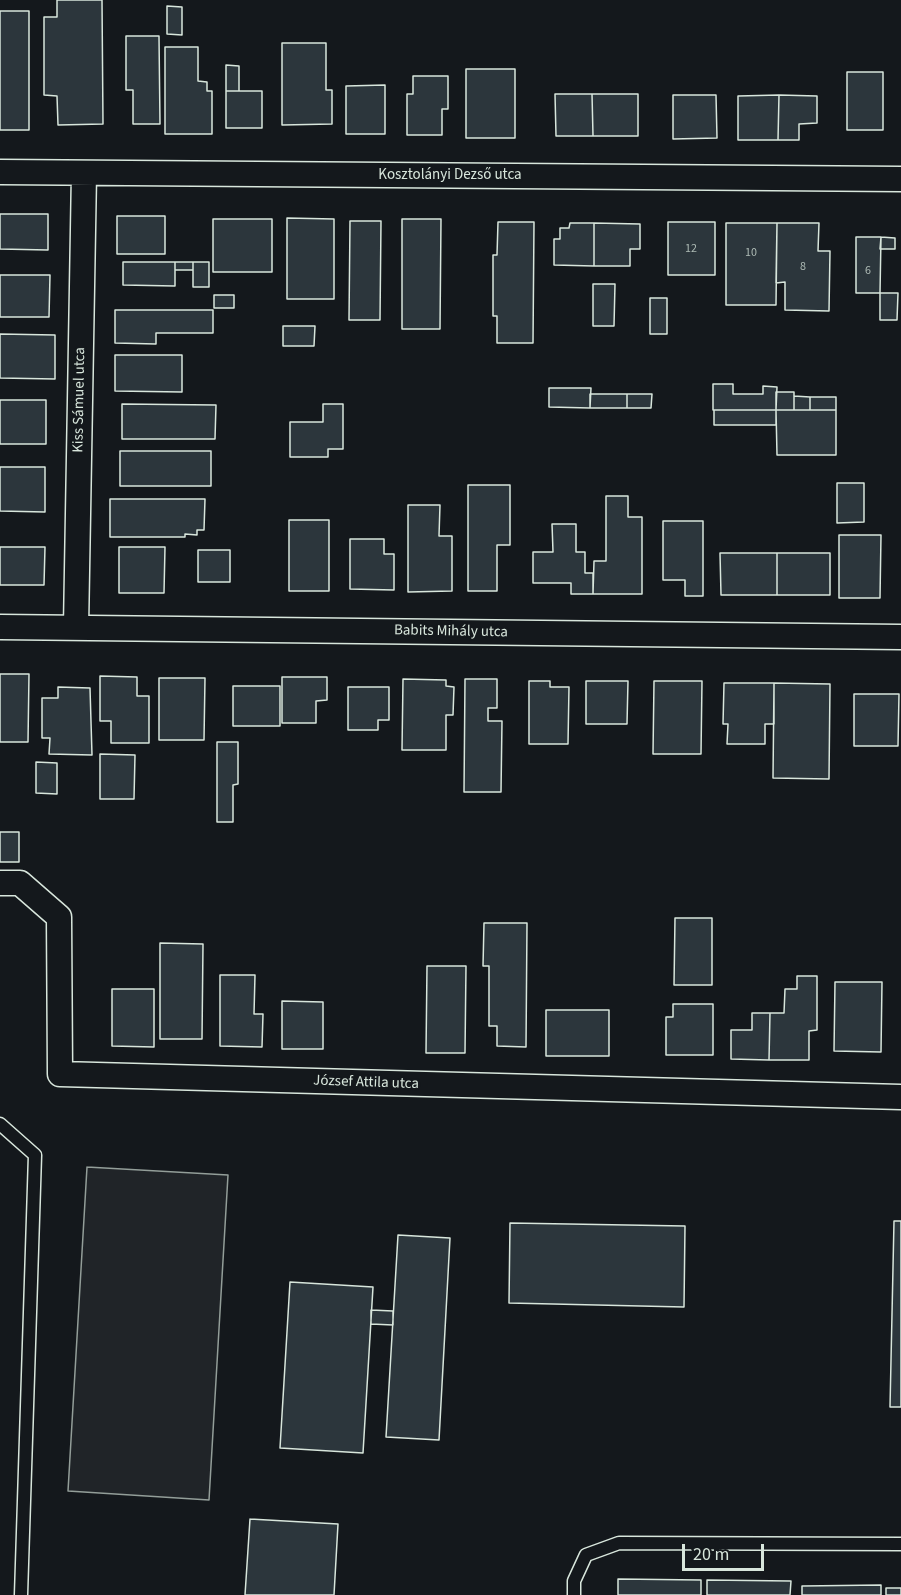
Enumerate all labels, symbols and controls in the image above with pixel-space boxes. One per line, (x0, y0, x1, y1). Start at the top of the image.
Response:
street label: Kosztolányi Dezső utca (378, 167, 522, 185)
house number: 12 (685, 242, 697, 256)
house number: 10 (745, 246, 757, 260)
house number: 8 (800, 260, 806, 274)
house number: 6 (865, 264, 871, 278)
street label: Kiss Sámuel utca (70, 347, 90, 453)
street label: Babits Mihály utca (394, 622, 508, 642)
street label: József Attila utca (313, 1072, 419, 1094)
scale bar (685, 1532, 768, 1570)
text: 20 m (693, 1542, 729, 1567)

